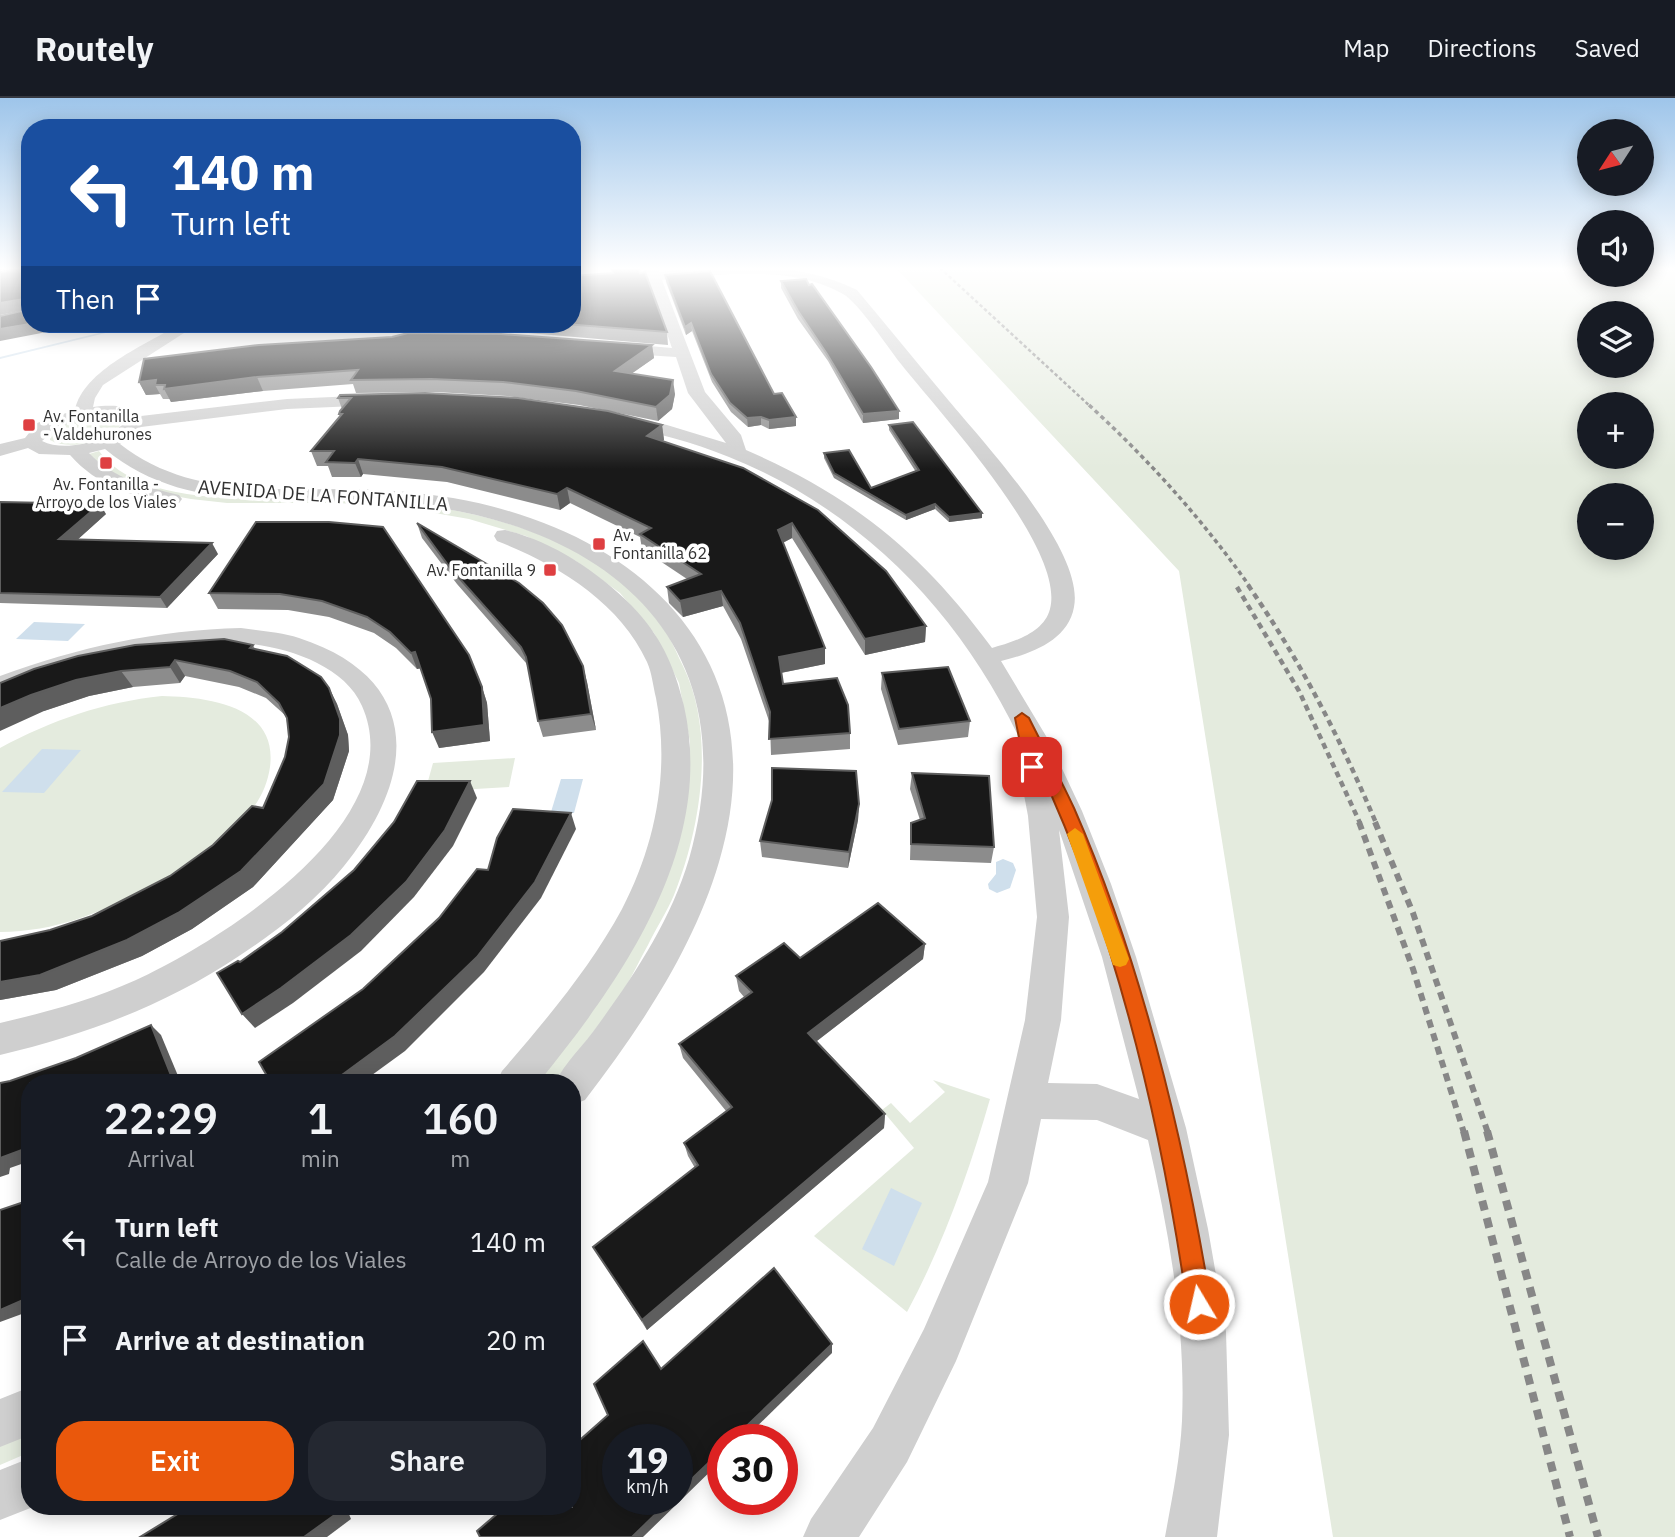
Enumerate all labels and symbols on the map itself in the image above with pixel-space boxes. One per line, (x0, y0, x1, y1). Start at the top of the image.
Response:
north arrow (1577, 119, 1654, 196)
place label: Av. Fontanilla - Valdehurones (43, 406, 152, 444)
marker: Av. Fontanilla - Valdehurones (21, 417, 37, 433)
marker: Av. Fontanilla - Arroyo de los Viales (98, 455, 114, 471)
place label: Av. Fontanilla - Arroyo de los Viales (35, 474, 177, 512)
street label: AVENIDA DE LA FONTANILLA (197, 474, 449, 516)
place label: Av. Fontanilla 62 (613, 525, 707, 563)
marker: Av. Fontanilla 62 (591, 536, 607, 552)
place label: Av. Fontanilla 9 (426, 560, 536, 580)
marker: Av. Fontanilla 9 (542, 562, 558, 578)
pin (1002, 737, 1062, 797)
position arrow (1162, 1267, 1236, 1341)
speed limit sign: 30 (707, 1424, 798, 1515)

